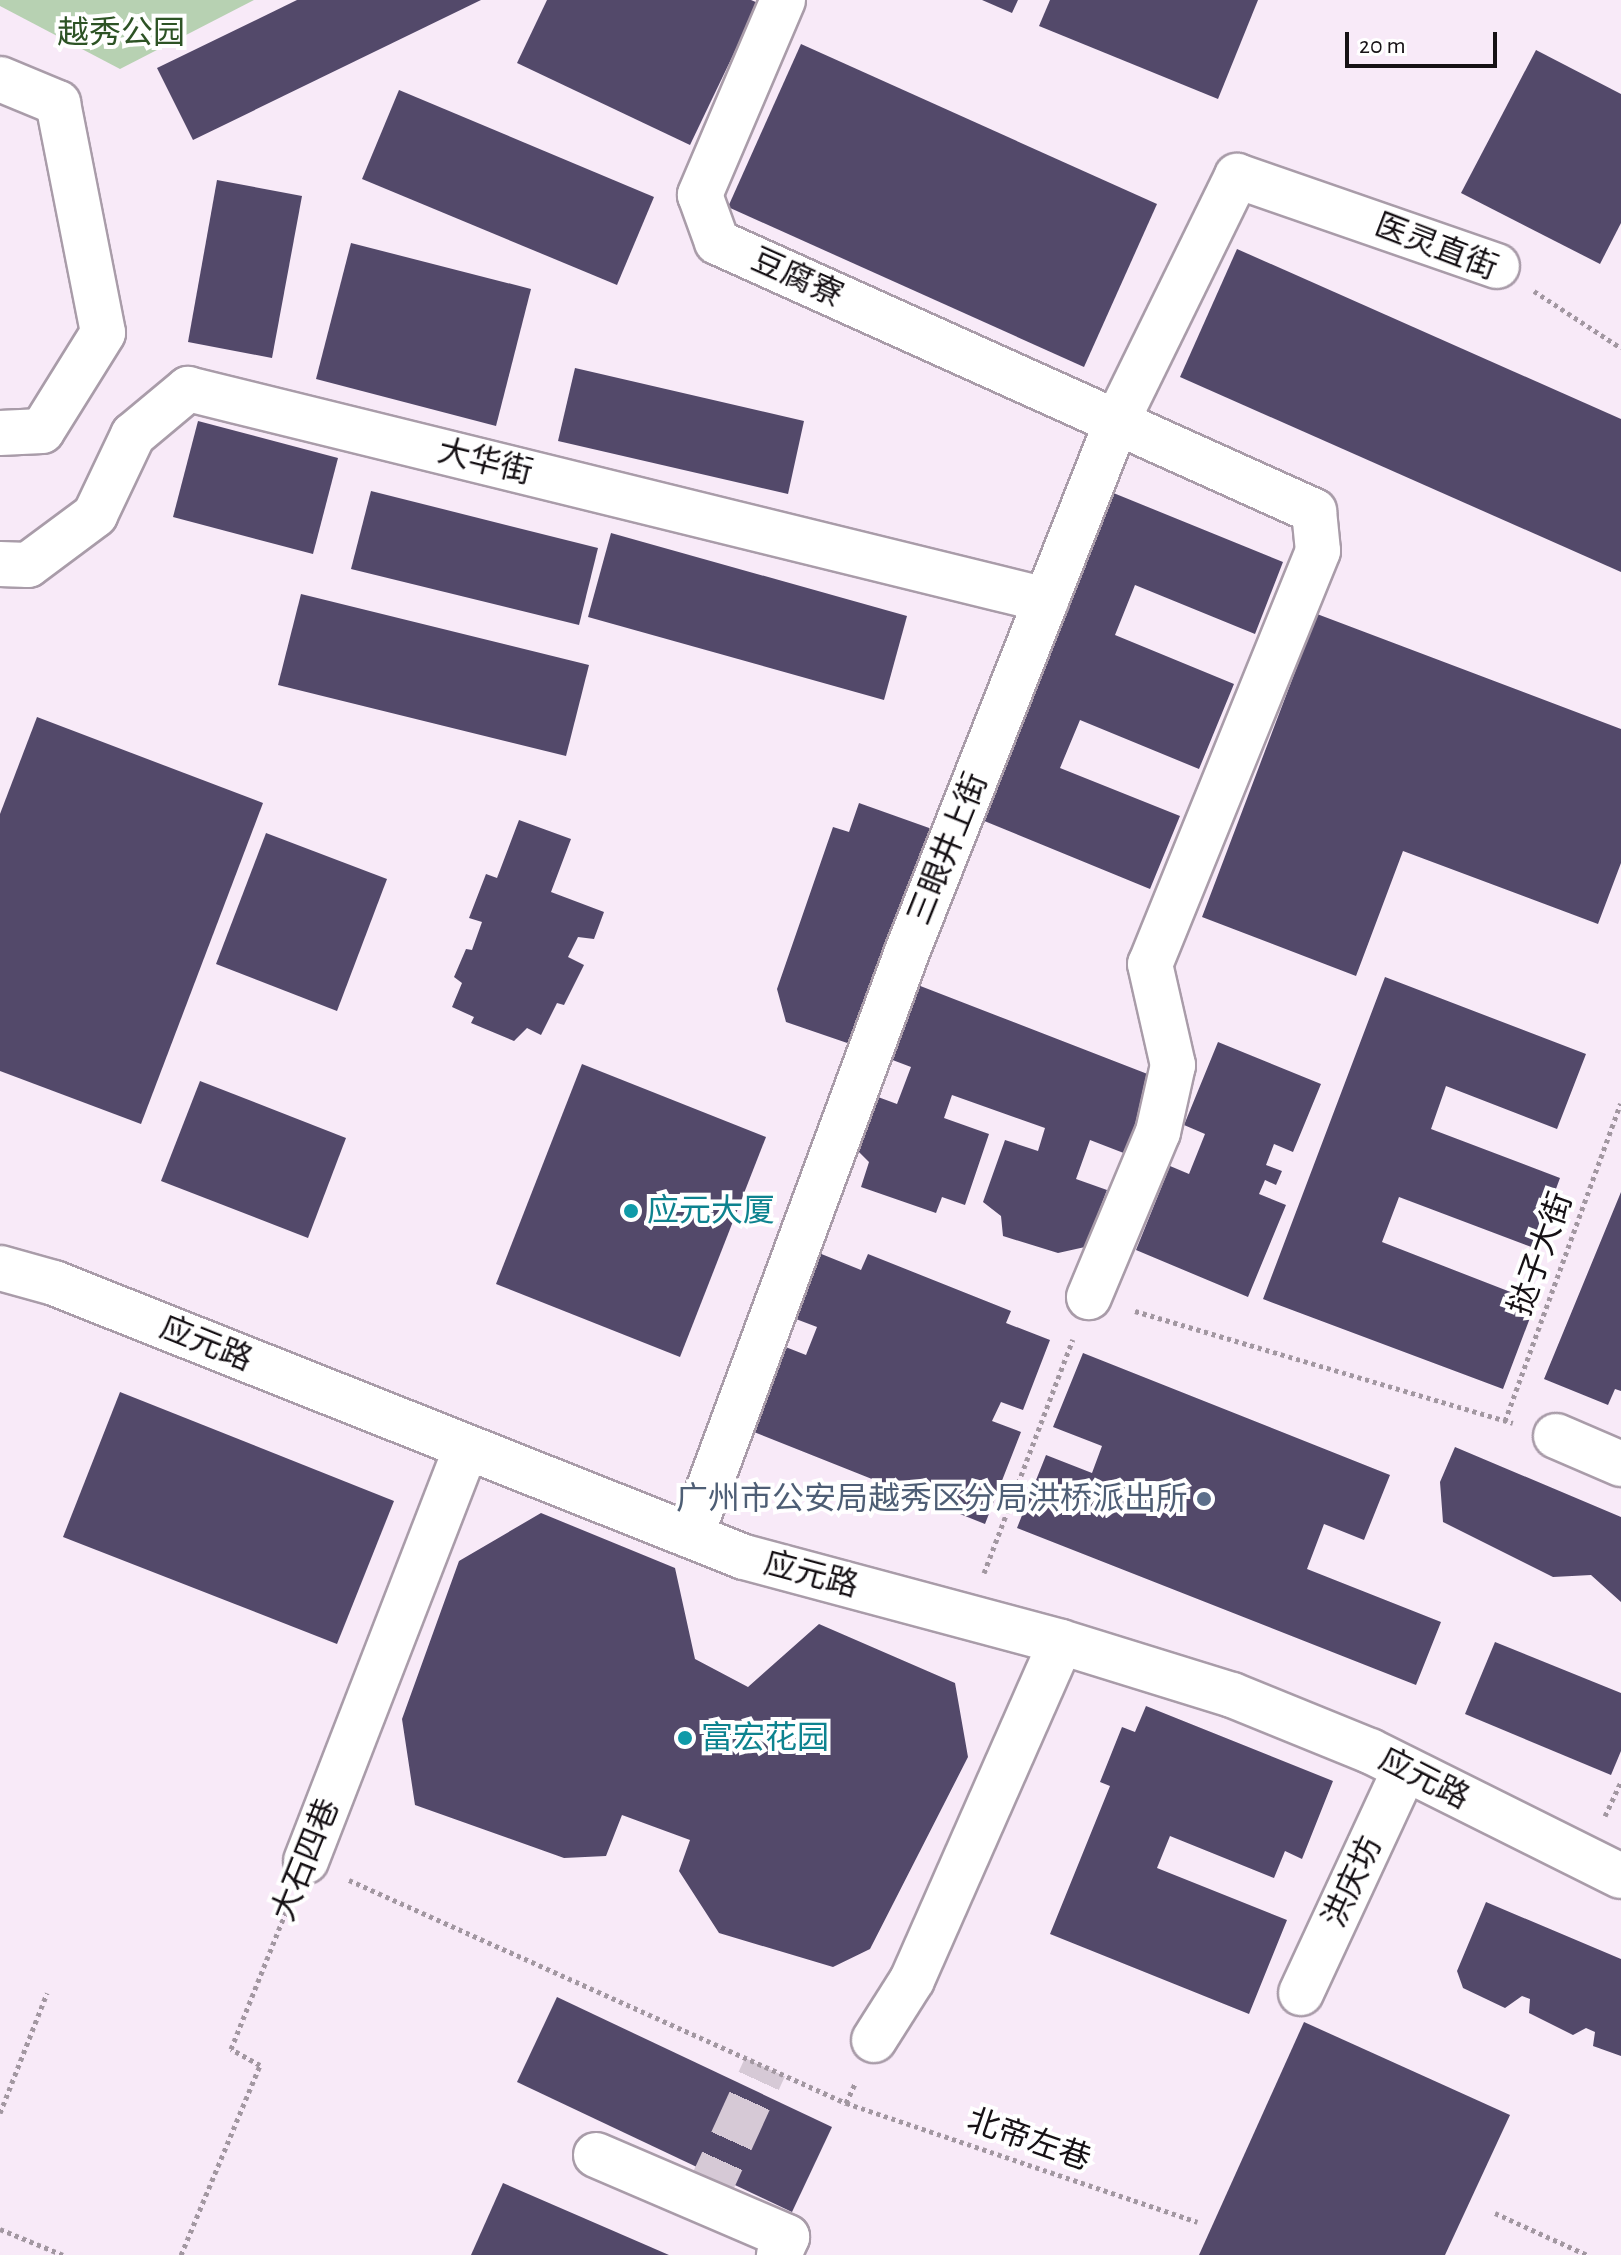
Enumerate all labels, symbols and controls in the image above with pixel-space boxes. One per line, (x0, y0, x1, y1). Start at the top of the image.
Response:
park label: 越秀公园 (57, 14, 185, 52)
scale bar (1349, 16, 1501, 66)
text: 20 m (1359, 34, 1406, 58)
street label: 医灵直街 (1369, 206, 1503, 288)
street label: 豆腐寮 (745, 241, 849, 315)
street label: 大华街 (434, 432, 536, 492)
street label: 三眼井上街 (900, 768, 996, 930)
street label: 挞子大街 (1501, 1187, 1581, 1321)
place label: 应元大厦 (647, 1192, 775, 1230)
marker: 应元大厦 (622, 1202, 640, 1220)
street label: 应元路 (154, 1308, 258, 1380)
place label: 广州市公安局越秀区分局洪桥派出所 (676, 1480, 1188, 1518)
marker: 广州市公安局越秀区分局洪桥派出所 (1195, 1490, 1213, 1508)
street label: 应元路 (760, 1544, 862, 1606)
place label: 富宏花园 (701, 1719, 829, 1757)
marker: 富宏花园 (676, 1729, 694, 1747)
street label: 应元路 (1373, 1740, 1475, 1818)
street label: 大石四巷 (264, 1793, 348, 1927)
street label: 洪庆坊 (1315, 1830, 1391, 1934)
street label: 北帝左巷 (962, 2101, 1096, 2179)

